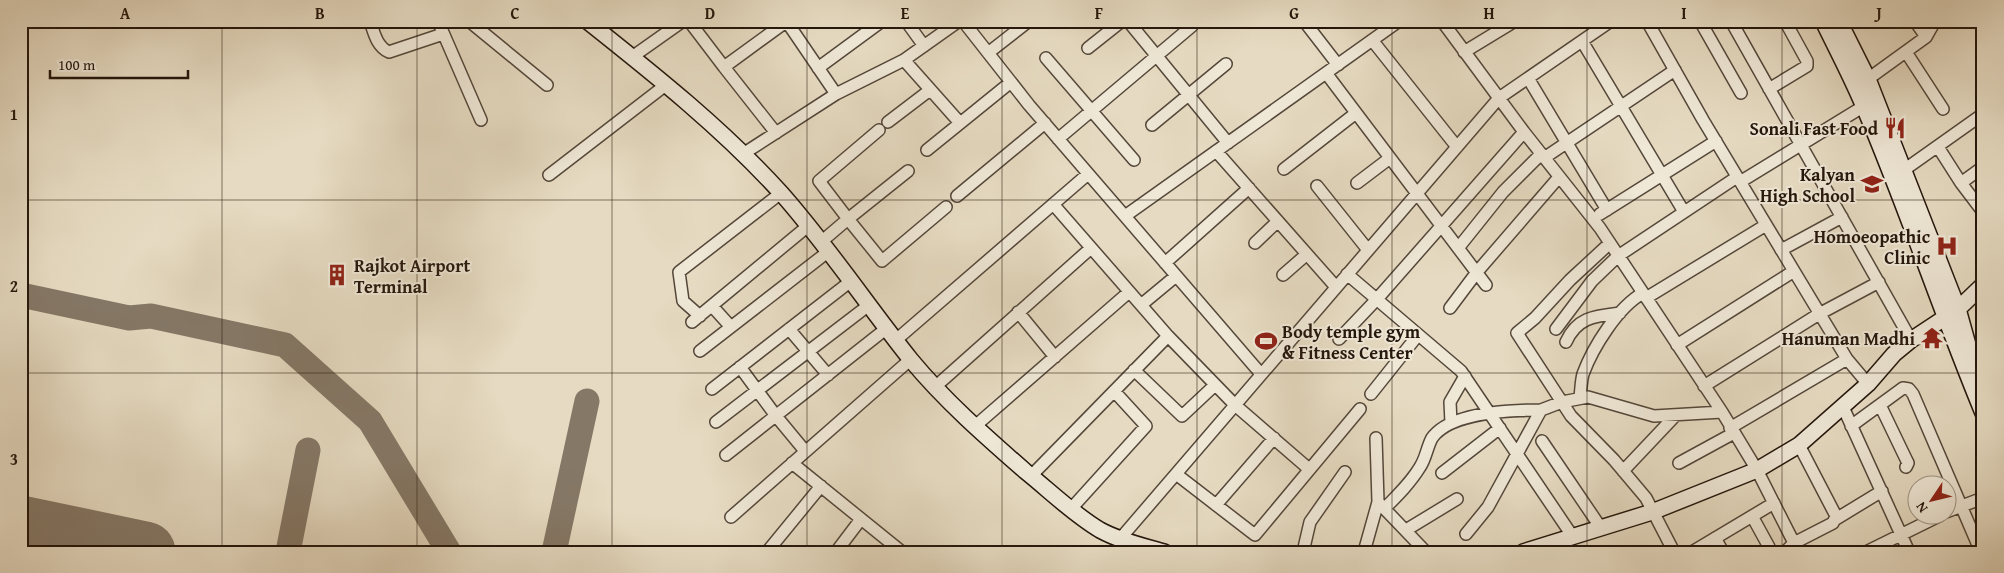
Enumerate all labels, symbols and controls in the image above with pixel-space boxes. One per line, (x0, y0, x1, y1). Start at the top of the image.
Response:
text: A (120, 1, 131, 25)
text: B (315, 1, 325, 25)
text: C (510, 1, 520, 25)
text: D (705, 1, 715, 25)
text: E (901, 1, 910, 25)
text: F (1095, 1, 1103, 25)
text: G (1289, 1, 1299, 25)
text: H (1483, 1, 1495, 25)
text: I (1681, 1, 1687, 25)
text: J (1873, 1, 1882, 25)
scale bar (50, 48, 188, 80)
text: 100 m (58, 54, 96, 75)
text: 1 (10, 102, 18, 126)
place label: Sonali Fast Food (1750, 115, 1879, 142)
restaurant icon: Sonali Fast Food (1882, 115, 1908, 141)
place label: Kalyan High School (1760, 161, 1855, 209)
school or university icon: Kalyan High School (1859, 171, 1885, 197)
place label: Homoeopathic Clinic (1814, 223, 1930, 271)
hospital icon: Homoeopathic Clinic (1934, 233, 1960, 259)
place label: Rajkot Airport Terminal (354, 252, 470, 300)
building icon: Rajkot Airport Terminal (324, 262, 350, 288)
text: 2 (10, 274, 18, 298)
place label: Body temple gym & Fitness Center (1282, 318, 1421, 366)
place label: Hanuman Madhi (1782, 325, 1915, 352)
temple icon: Hanuman Madhi (1919, 325, 1945, 351)
sports icon: Body temple gym & Fitness Center (1253, 328, 1279, 354)
text: 3 (10, 447, 18, 471)
north arrow (1906, 476, 1956, 526)
text: N (1910, 497, 1932, 517)

